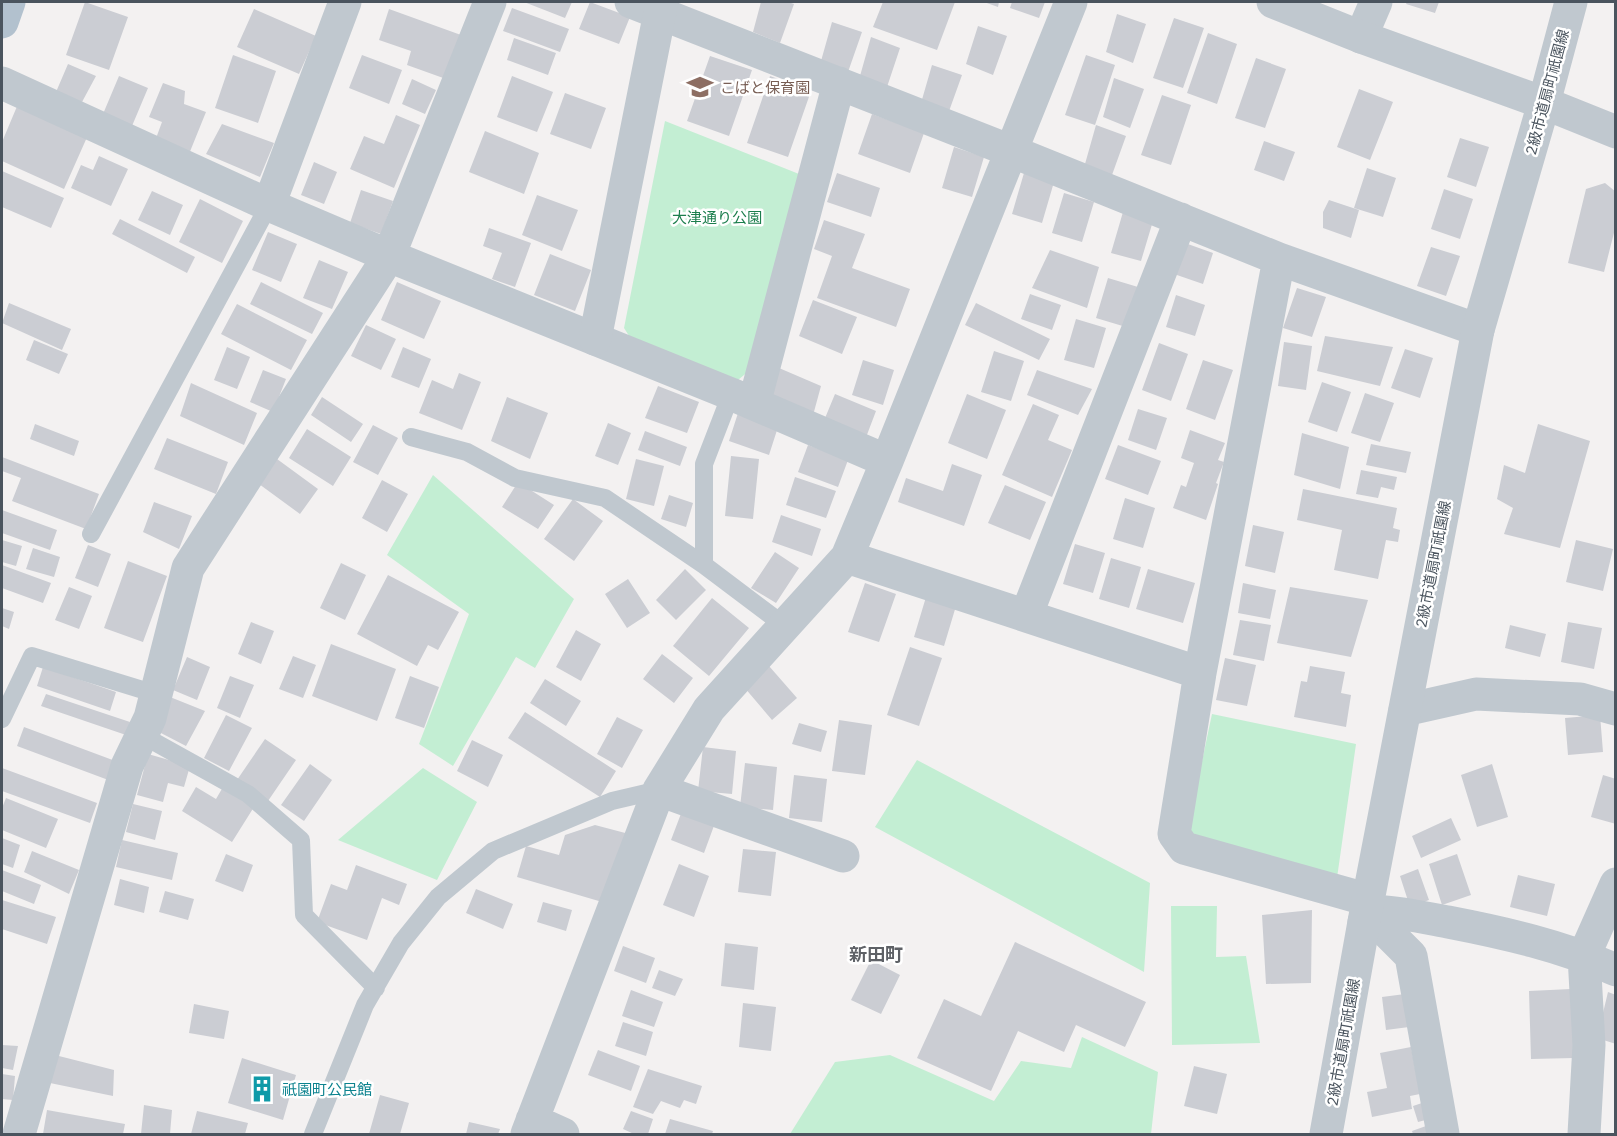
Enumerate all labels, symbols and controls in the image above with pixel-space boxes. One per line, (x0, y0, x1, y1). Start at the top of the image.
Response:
street label: 2級市道扇町祇園線 (1521, 27, 1573, 157)
school or university icon: こばと保育園 (685, 72, 715, 102)
place label: こばと保育園 (720, 78, 810, 97)
park label: 大津通り公園 (672, 208, 762, 227)
street label: 2級市道扇町祇園線 (1411, 499, 1455, 629)
district label: 新田町 (849, 943, 903, 966)
street label: 2級市道扇町祇園線 (1322, 977, 1364, 1107)
building icon: 祇園町公民館 (247, 1074, 277, 1104)
place label: 祇園町公民館 (282, 1080, 372, 1099)

